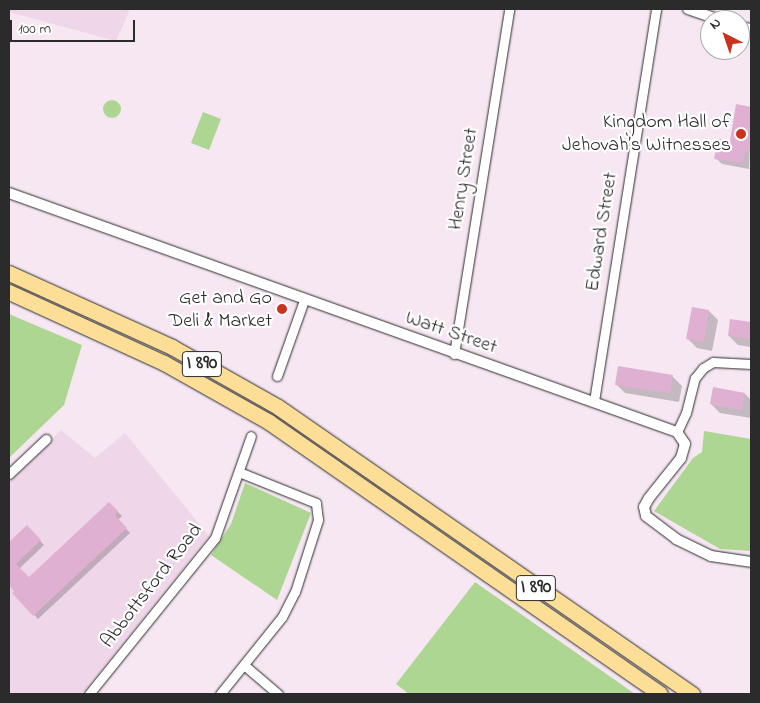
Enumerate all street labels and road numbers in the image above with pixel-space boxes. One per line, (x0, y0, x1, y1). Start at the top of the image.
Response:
street label: Henry Street (444, 126, 484, 232)
street label: Edward Street (581, 171, 623, 293)
street label: Watt Street (402, 306, 500, 360)
road number: I 890 (181, 348, 223, 380)
street label: Abbottsford Road (96, 519, 208, 653)
road number: I 890 (515, 572, 557, 604)

